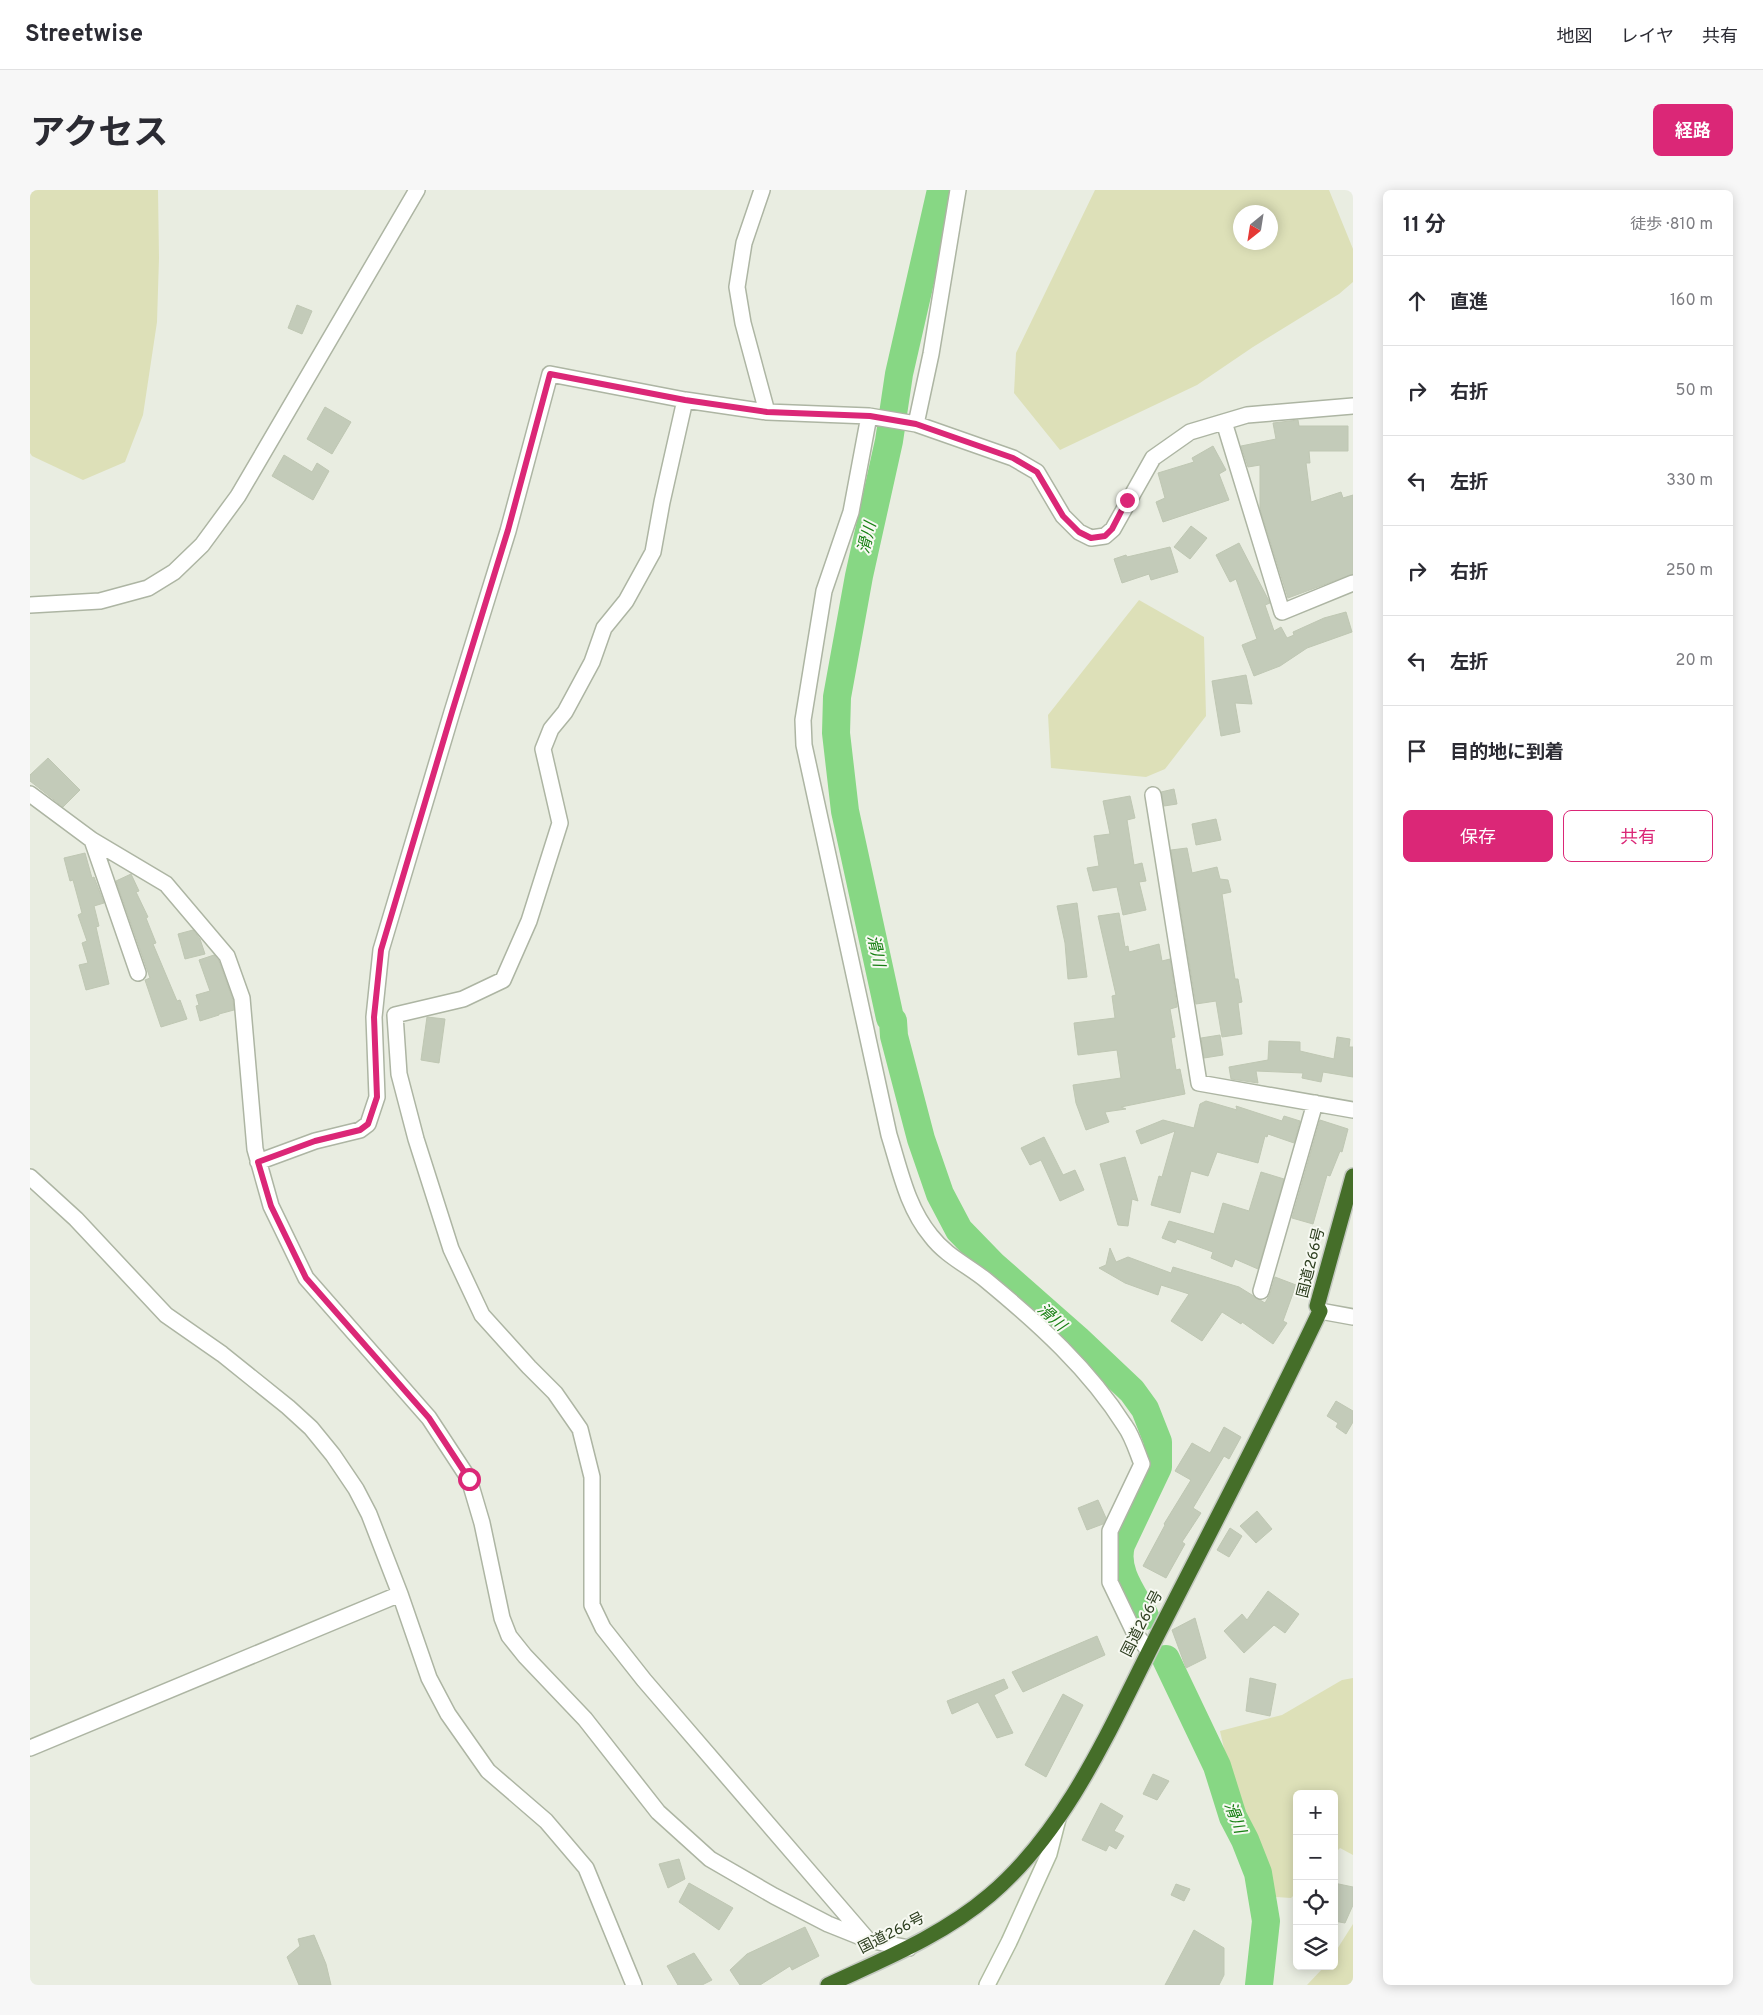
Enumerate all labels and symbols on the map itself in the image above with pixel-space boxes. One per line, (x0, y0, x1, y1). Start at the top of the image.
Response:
north arrow (1233, 205, 1278, 250)
route end (1116, 489, 1139, 512)
water label: 滑川 (855, 518, 882, 556)
water label: 滑川 (862, 933, 889, 971)
street label: 国道266号 (1294, 1226, 1330, 1300)
water label: 滑川 (1032, 1300, 1071, 1337)
route start (458, 1468, 481, 1491)
street label: 国道266号 (1118, 1588, 1168, 1660)
water label: 滑川 (1219, 1799, 1250, 1838)
street label: 国道266号 (856, 1909, 928, 1959)

